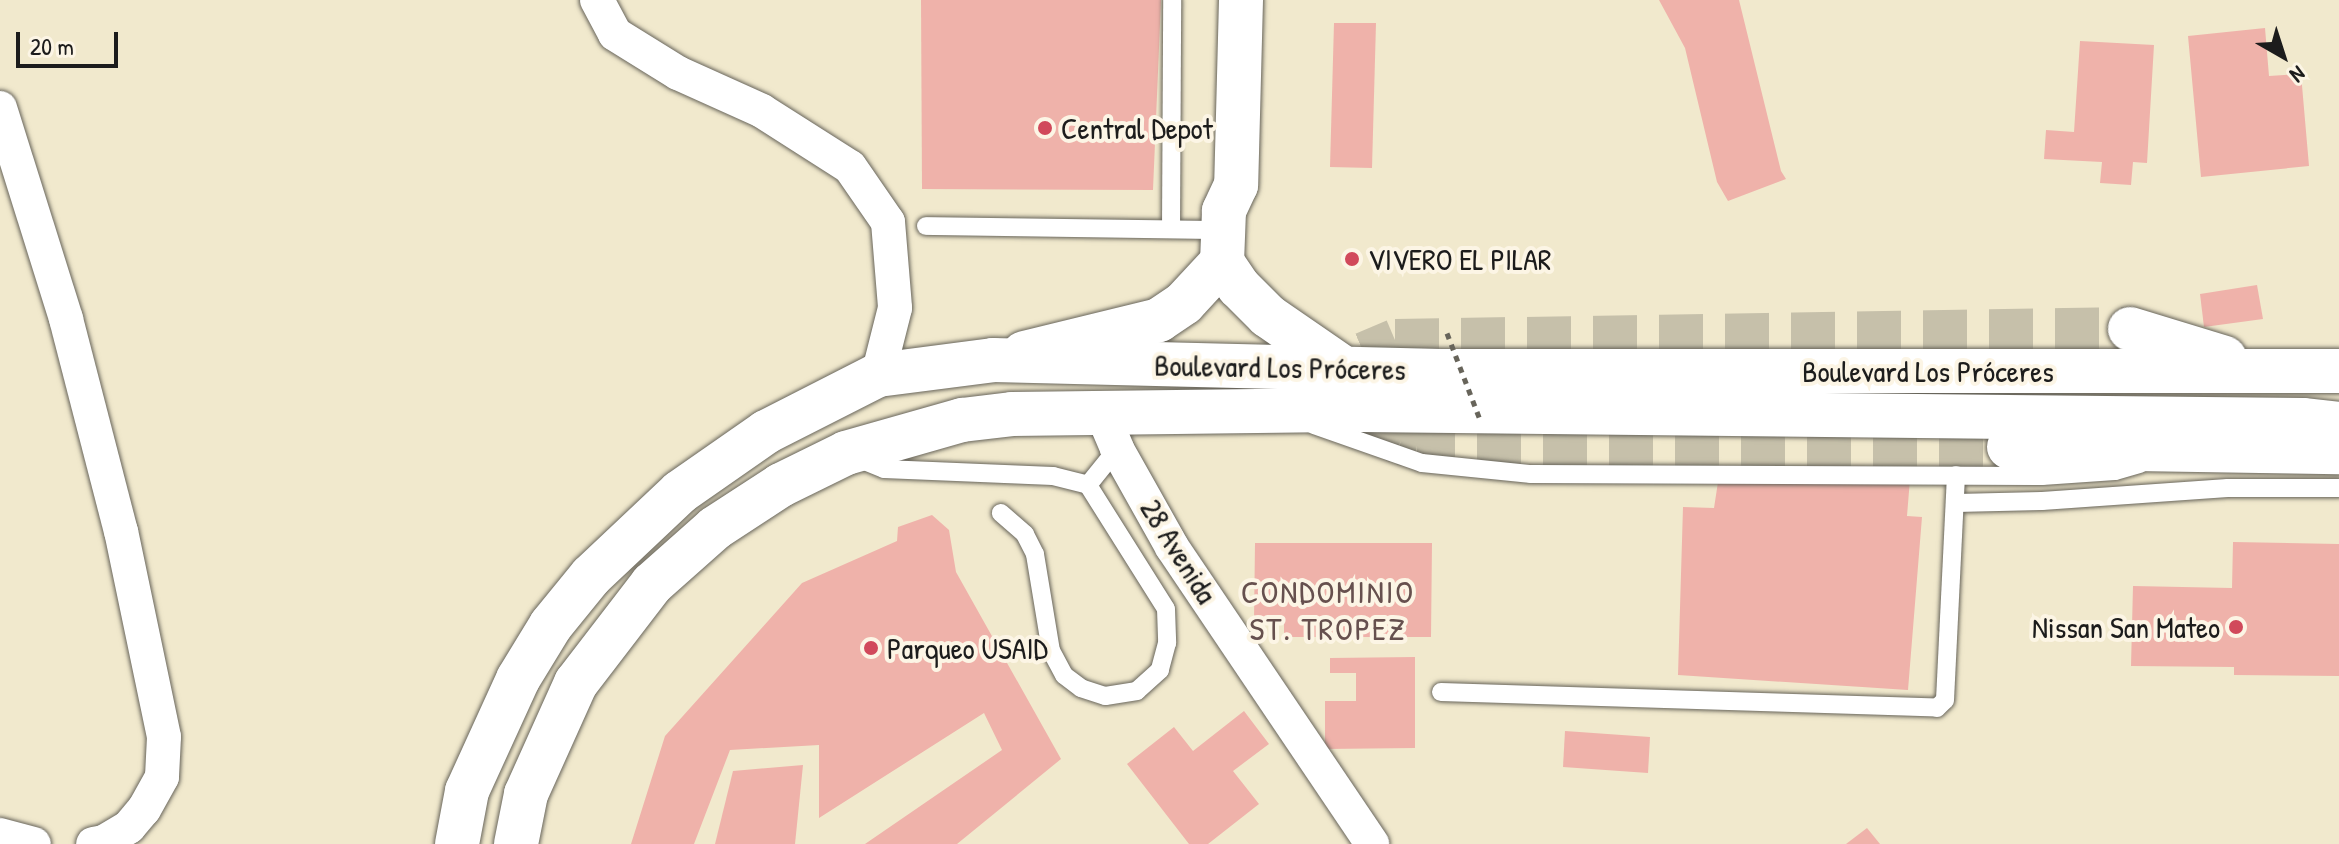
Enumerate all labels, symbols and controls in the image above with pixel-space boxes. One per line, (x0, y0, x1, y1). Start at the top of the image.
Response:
scale bar (20, 16, 122, 66)
north arrow (2243, 16, 2323, 96)
text: 20 m (30, 30, 74, 62)
text: N (2284, 59, 2312, 90)
place label: Central Depot (1061, 110, 1213, 146)
marker: Central Depot (1036, 119, 1054, 137)
place label: VIVERO EL PILAR (1368, 241, 1551, 277)
marker: VIVERO EL PILAR (1343, 250, 1361, 268)
street label: Boulevard Los Próceres (1154, 347, 1406, 387)
street label: Boulevard Los Próceres (1802, 353, 2054, 389)
street label: 28 Avenida (1133, 492, 1225, 610)
district label: CONDOMINIO ST. TROPEZ (1241, 574, 1415, 649)
place label: Nissan San Mateo (2032, 609, 2220, 645)
marker: Nissan San Mateo (2227, 618, 2245, 636)
place label: Parqueo USAID (887, 630, 1048, 666)
marker: Parqueo USAID (862, 639, 880, 657)

